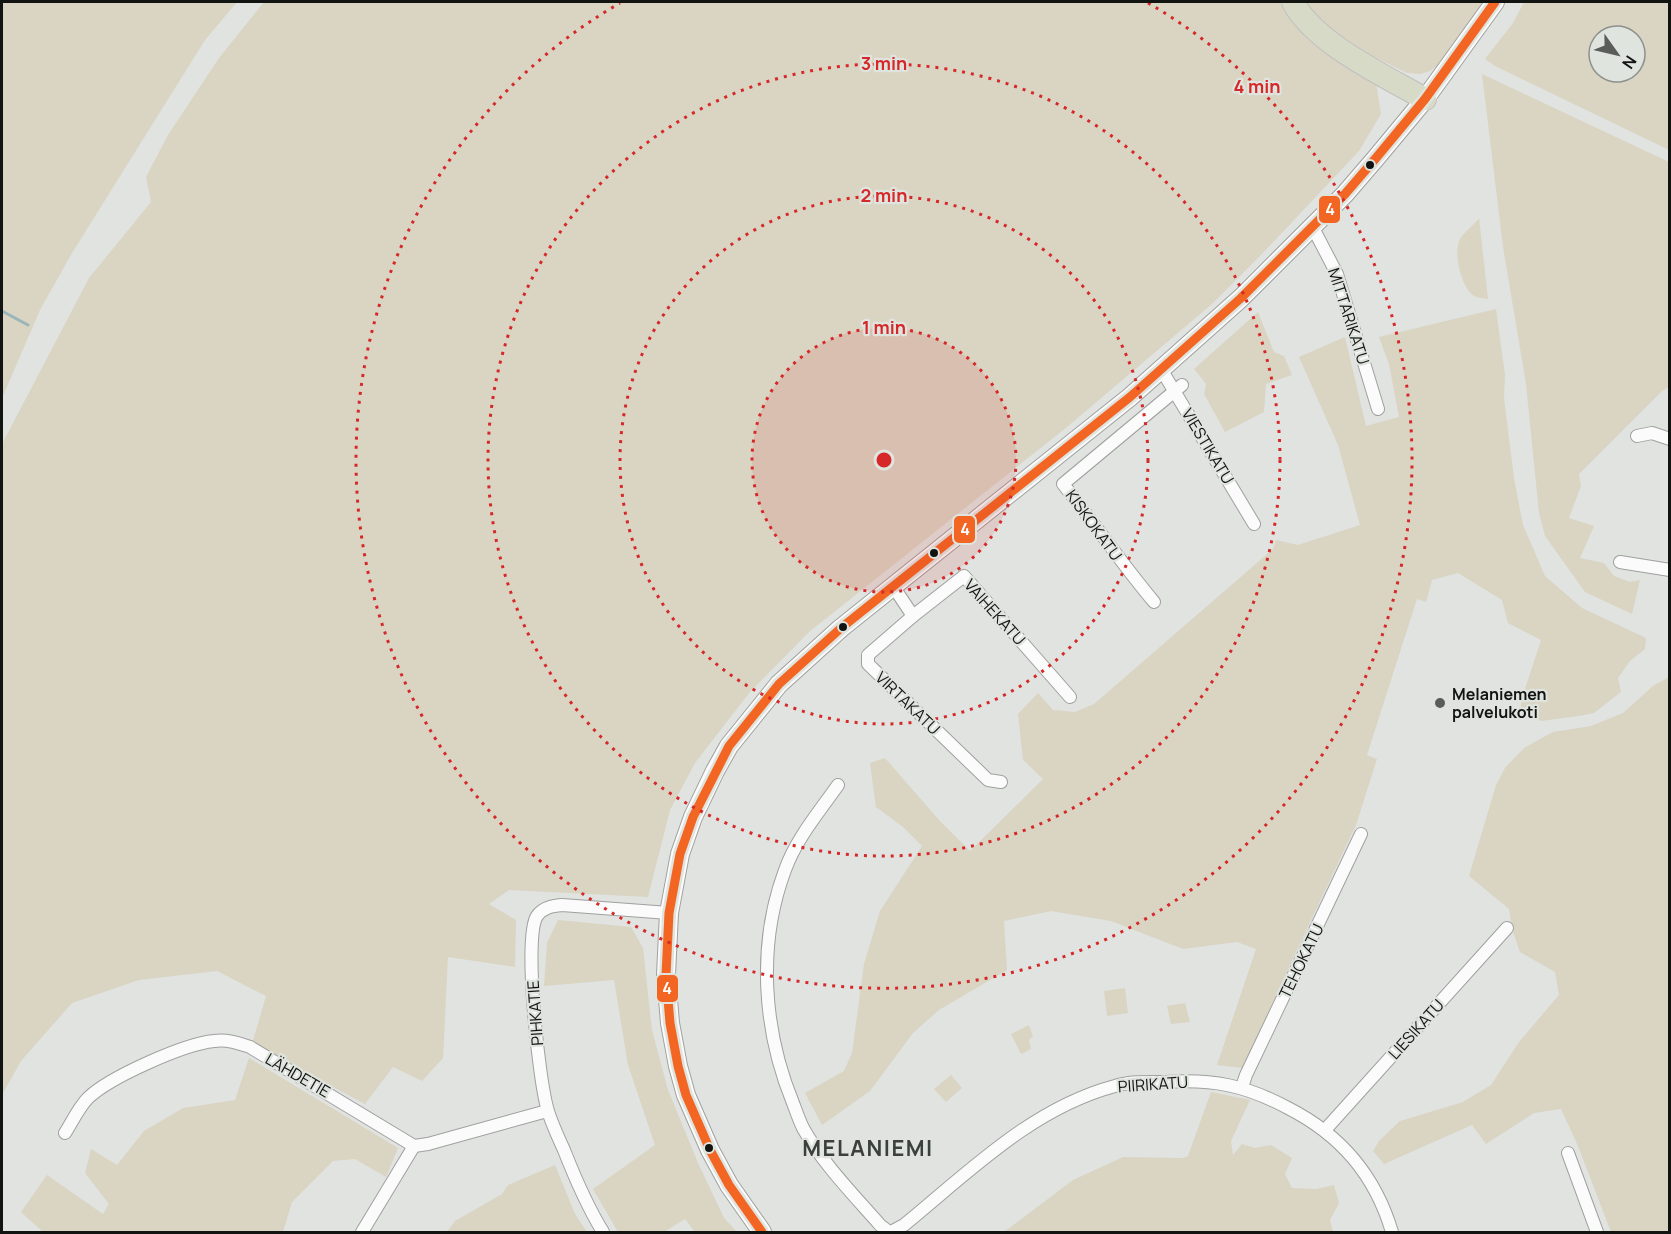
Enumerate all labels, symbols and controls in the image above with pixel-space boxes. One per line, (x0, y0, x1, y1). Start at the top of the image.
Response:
north arrow (1587, 24, 1647, 84)
text: 3 min (861, 51, 907, 75)
text: N (1617, 51, 1642, 73)
text: 4 min (1233, 74, 1281, 98)
unlabelled marker (1364, 159, 1376, 171)
text: 2 min (861, 183, 907, 207)
line badge: 4 (1318, 195, 1341, 224)
text: 4 (1325, 198, 1335, 220)
street label: MITTARIKATU (1323, 265, 1375, 367)
text: 1 min (862, 315, 906, 339)
street label: VIESTIKATU (1177, 404, 1239, 488)
centre of rings (874, 450, 894, 470)
street label: KISKOKATU (1061, 485, 1127, 565)
line badge: 4 (953, 515, 976, 544)
text: 4 (960, 518, 970, 540)
unlabelled marker (928, 547, 940, 559)
street label: VAIHEKATU (959, 574, 1031, 650)
unlabelled marker (837, 621, 849, 633)
street label: VIRTAKATU (871, 667, 945, 739)
place label: Melaniemen palvelukoti (1452, 683, 1547, 723)
marker: Melaniemen palvelukoti (1433, 696, 1447, 710)
street label: TEHOKATU (1273, 920, 1329, 1002)
line badge: 4 (656, 974, 679, 1003)
text: 4 (662, 977, 672, 999)
street label: PIHKATIE (522, 980, 548, 1046)
street label: LIESIKATU (1383, 994, 1449, 1064)
street label: LÄHDETIE (262, 1048, 334, 1102)
street label: PIIRIKATU (1117, 1071, 1189, 1097)
district label: MELANIEMI (802, 1133, 934, 1163)
unlabelled marker (703, 1142, 715, 1154)

